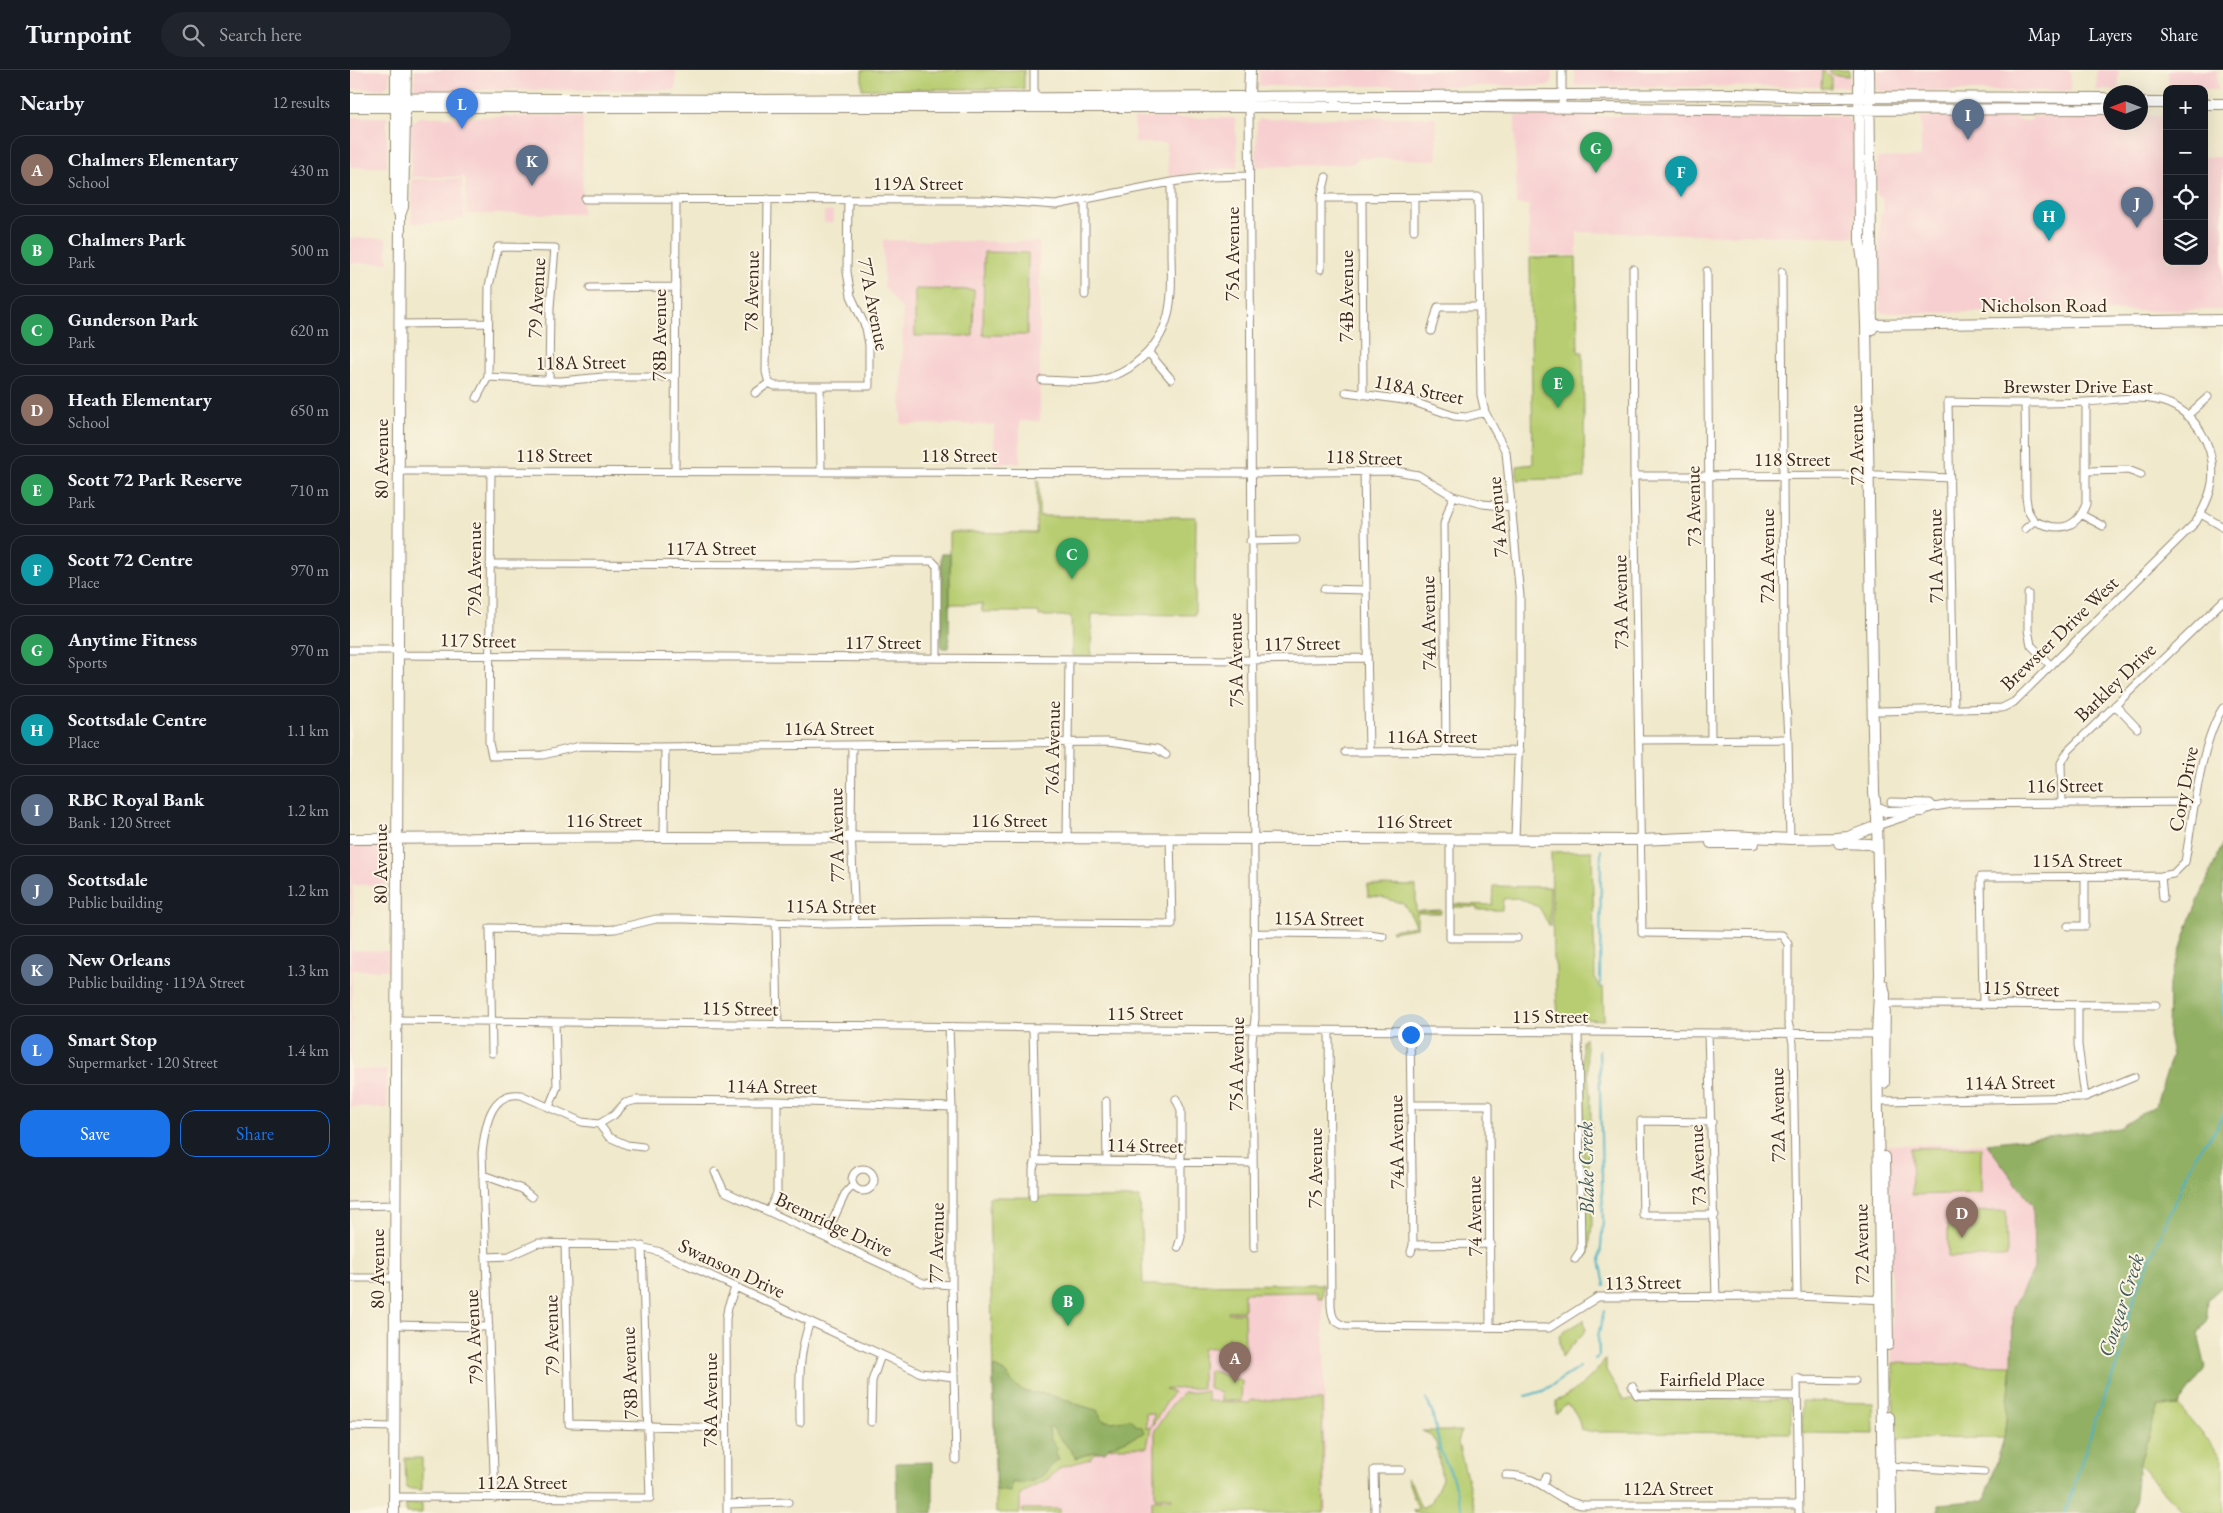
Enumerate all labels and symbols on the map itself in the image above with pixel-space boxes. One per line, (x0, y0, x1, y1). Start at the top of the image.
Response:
north arrow (2103, 85, 2148, 130)
pin: L (446, 88, 478, 129)
pin: I (1952, 99, 1984, 140)
pin: G (1580, 132, 1612, 173)
pin: K (516, 145, 548, 186)
pin: F (1665, 156, 1697, 197)
street label: 119A Street (873, 170, 964, 196)
pin: J (2121, 187, 2153, 228)
pin: H (2033, 200, 2065, 241)
street label: 75A Avenue (1219, 207, 1245, 301)
street label: 78 Avenue (737, 250, 765, 332)
street label: 74B Avenue (1333, 250, 1359, 342)
street label: 77A Avenue (852, 255, 896, 353)
street label: 79 Avenue (521, 257, 551, 339)
street label: 78B Avenue (646, 289, 672, 381)
street label: Nicholson Road (1981, 292, 2108, 318)
street label: 118A Street (535, 348, 627, 376)
pin: E (1542, 367, 1574, 408)
street label: 118A Street (1372, 368, 1467, 411)
street label: Brewster Drive East (2003, 373, 2153, 399)
street label: 72 Avenue (1842, 404, 1870, 486)
street label: 80 Avenue (368, 419, 394, 499)
street label: 118 Street (516, 442, 593, 468)
street label: 118 Street (921, 442, 998, 468)
street label: 118 Street (1325, 443, 1404, 471)
street label: 118 Street (1754, 446, 1831, 472)
street label: 73 Avenue (1679, 465, 1707, 547)
street label: 74 Avenue (1481, 476, 1513, 558)
street label: 71A Avenue (1921, 508, 1949, 603)
street label: 72A Avenue (1754, 509, 1780, 603)
street label: 79A Avenue (461, 522, 487, 616)
street label: 117A Street (666, 535, 757, 561)
pin: C (1056, 538, 1088, 579)
street label: 73A Avenue (1606, 554, 1634, 649)
street label: Brewster Drive West (1994, 569, 2124, 696)
street label: 74A Avenue (1414, 575, 1442, 670)
street label: 75A Avenue (1221, 612, 1249, 707)
street label: 117 Street (439, 626, 517, 654)
street label: 117 Street (845, 629, 922, 655)
street label: 117 Street (1263, 629, 1341, 657)
street label: Barkley Drive (2069, 636, 2162, 727)
street label: 76A Avenue (1038, 700, 1066, 795)
street label: 116A Street (784, 715, 875, 741)
street label: 116A Street (1387, 723, 1478, 749)
street label: Cory Drive (2162, 744, 2204, 834)
street label: 116 Street (2026, 771, 2104, 799)
street label: 77A Avenue (822, 787, 850, 882)
street label: 116 Street (566, 807, 643, 833)
street label: 116 Street (971, 807, 1048, 833)
street label: 116 Street (1376, 808, 1453, 834)
street label: 80 Avenue (367, 824, 393, 904)
street label: 115A Street (2032, 847, 2123, 873)
street label: 115A Street (785, 892, 877, 920)
street label: 115A Street (1273, 904, 1365, 932)
street label: 115 Street (1982, 974, 2061, 1002)
street label: 115 Street (701, 994, 779, 1022)
street label: 115 Street (1107, 1000, 1184, 1026)
street label: 115 Street (1512, 1003, 1589, 1029)
street label: 75A Avenue (1222, 1016, 1250, 1111)
your location (1398, 1022, 1424, 1048)
street label: 72A Avenue (1763, 1067, 1791, 1162)
street label: 114A Street (1964, 1068, 2056, 1096)
street label: 114A Street (726, 1072, 818, 1100)
street label: 74A Avenue (1382, 1094, 1410, 1189)
water label: Blake Creek (1571, 1121, 1600, 1216)
street label: 73 Avenue (1683, 1124, 1711, 1206)
street label: 75 Avenue (1302, 1128, 1328, 1208)
street label: 114 Street (1106, 1131, 1184, 1159)
street label: 74 Avenue (1460, 1175, 1488, 1257)
street label: Bremridge Drive (771, 1185, 897, 1263)
pin: D (1946, 1197, 1978, 1238)
street label: 77 Avenue (922, 1202, 950, 1284)
street label: 72 Avenue (1847, 1203, 1875, 1285)
street label: 80 Avenue (364, 1229, 390, 1309)
street label: Swanson Drive (674, 1232, 790, 1304)
water label: Cougar Creek (2091, 1249, 2150, 1360)
street label: 113 Street (1604, 1268, 1682, 1296)
pin: B (1052, 1285, 1084, 1326)
street label: 79A Avenue (458, 1289, 488, 1385)
street label: 79 Avenue (537, 1294, 565, 1376)
street label: 78B Avenue (614, 1326, 644, 1420)
pin: A (1219, 1342, 1251, 1383)
street label: 78A Avenue (697, 1353, 723, 1447)
street label: Fairfield Place (1659, 1366, 1765, 1392)
street label: 112A Street (477, 1469, 568, 1495)
street label: 112A Street (1623, 1475, 1714, 1501)

